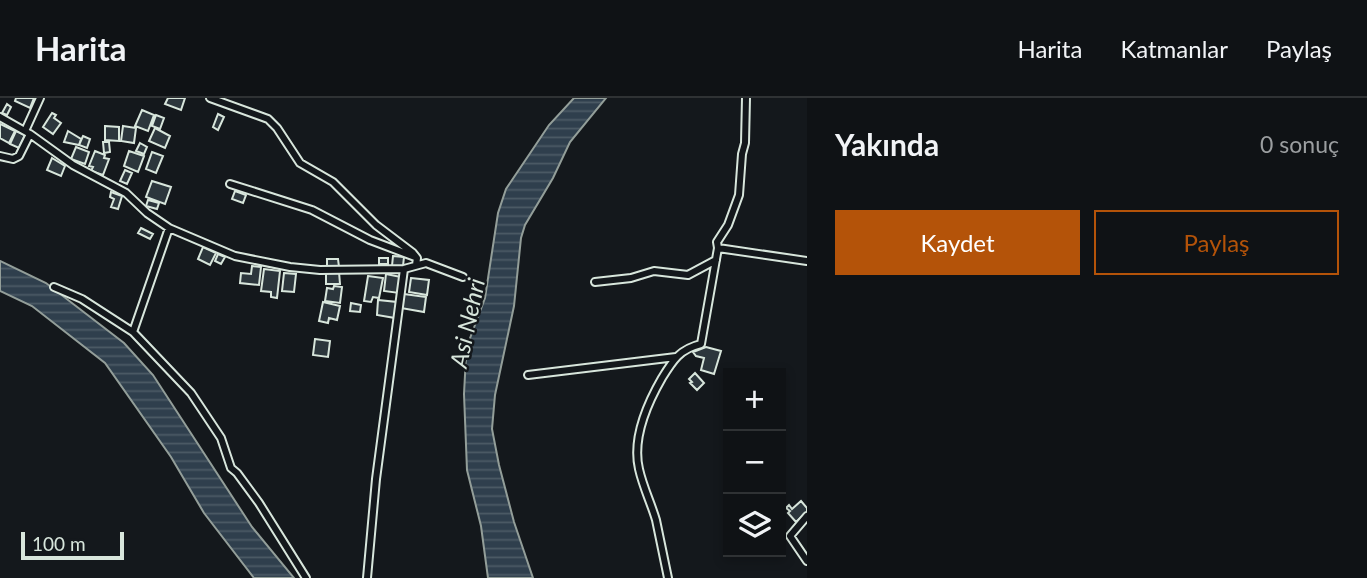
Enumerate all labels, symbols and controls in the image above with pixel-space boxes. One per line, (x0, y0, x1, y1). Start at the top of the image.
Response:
text: Harita (35, 28, 126, 68)
text: Harita (1017, 34, 1082, 63)
text: Katmanlar (1120, 34, 1228, 63)
text: Paylaş (1266, 34, 1332, 63)
text: Yakında (835, 126, 939, 162)
text: 0 sonuç (1260, 130, 1339, 158)
button: Kaydet (835, 210, 1080, 275)
button: Paylaş (1094, 210, 1339, 275)
water label: Asi Nehri (443, 275, 490, 371)
map controls (723, 368, 786, 557)
button: + (723, 368, 786, 431)
button: − (723, 431, 786, 494)
button: layers (723, 494, 786, 557)
scale bar (21, 529, 124, 561)
text: 100 m (32, 532, 86, 555)

